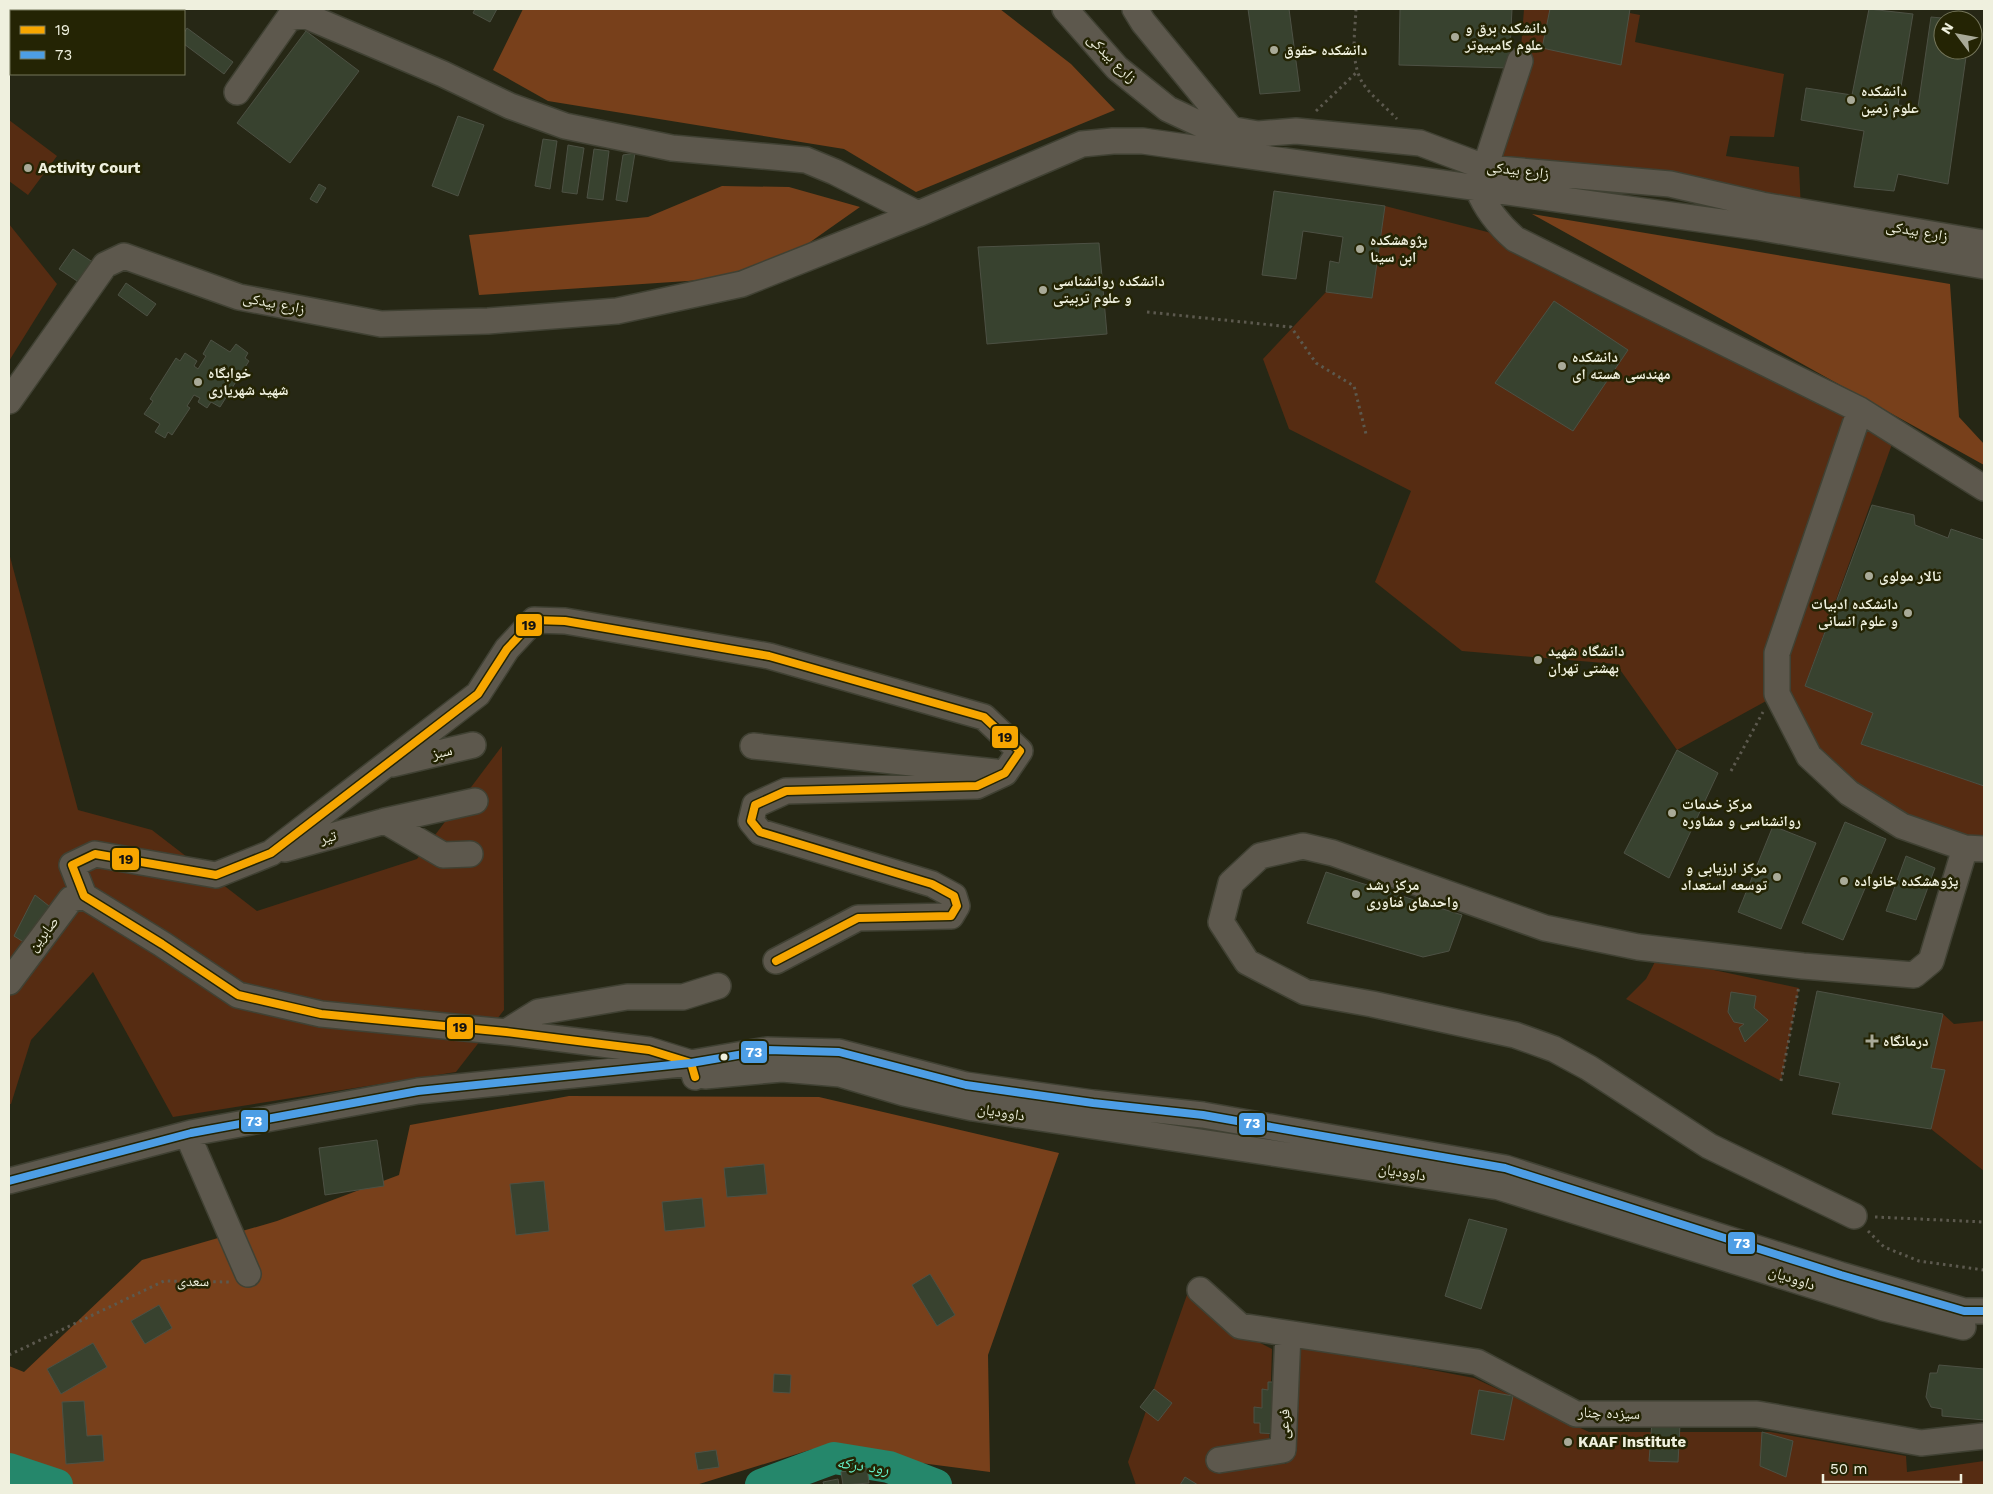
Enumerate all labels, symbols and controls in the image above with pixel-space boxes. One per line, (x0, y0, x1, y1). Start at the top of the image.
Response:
legend (10, 10, 185, 75)
north arrow (1933, 10, 1983, 60)
place label: دانشکده برق و علوم کامپیوتر (1464, 19, 1547, 55)
text: N (1937, 19, 1957, 37)
text: 19 (55, 21, 70, 39)
street label: زارع بیدکی (1083, 30, 1141, 87)
marker: دانشکده برق و علوم کامپیوتر (1449, 31, 1461, 43)
place label: دانشکده حقوق (1284, 41, 1367, 59)
marker: دانشکده حقوق (1268, 44, 1280, 56)
text: 73 (55, 46, 72, 64)
place label: دانشکده علوم زمین (1861, 82, 1919, 118)
marker: دانشکده علوم زمین (1845, 94, 1857, 106)
street label: زارع بیدکی (1486, 157, 1550, 184)
place label: Activity Court (38, 159, 141, 177)
marker: Activity Court (22, 162, 34, 174)
street label: زارع بیدکی (1884, 217, 1950, 246)
place label: پژوهشکده ابن سینا (1370, 231, 1427, 266)
marker: پژوهشکده ابن سینا (1354, 243, 1366, 255)
place label: دانشکده روانشناسی و علوم تربیتی (1053, 272, 1165, 308)
marker: دانشکده روانشناسی و علوم تربیتی (1037, 284, 1049, 296)
street label: زارع بیدکی (241, 288, 307, 319)
place label: دانشکده مهندسی هسته ای (1572, 348, 1671, 383)
marker: دانشکده مهندسی هسته ای (1556, 360, 1568, 372)
place label: خوابگاه شهید شهریاری (208, 364, 288, 399)
marker: خوابگاه شهید شهریاری (192, 376, 204, 388)
place label: تالار مولوی (1879, 567, 1941, 585)
marker: تالار مولوی (1863, 570, 1875, 582)
place label: دانشکده ادبیات و علوم انسانی (1811, 595, 1898, 631)
marker: دانشکده ادبیات و علوم انسانی (1902, 607, 1914, 619)
line badge: 19 (515, 613, 543, 637)
text: 19 (522, 617, 536, 633)
place label: دانشگاه شهید بهشتی تهران (1548, 642, 1625, 677)
marker: دانشگاه شهید بهشتی تهران (1532, 654, 1544, 666)
line badge: 19 (991, 725, 1019, 749)
text: 19 (998, 729, 1012, 745)
street label: سبز (429, 741, 454, 763)
place label: مرکز خدمات روانشناسی و مشاوره (1682, 795, 1801, 830)
marker: مرکز خدمات روانشناسی و مشاوره (1666, 807, 1678, 819)
street label: تیر (317, 826, 339, 848)
line badge: 19 (111, 847, 140, 871)
text: 19 (119, 851, 133, 867)
place label: مرکز ارزیابی و توسعه استعداد (1681, 859, 1767, 894)
marker: مرکز ارزیابی و توسعه استعداد (1771, 871, 1783, 883)
place label: پژوهشکده خانواده (1854, 872, 1958, 890)
marker: پژوهشکده خانواده (1838, 875, 1850, 887)
place label: مرکز رشد واحدهای فناوری (1366, 876, 1458, 911)
marker: مرکز رشد واحدهای فناوری (1350, 888, 1362, 900)
street label: صابرین (24, 913, 63, 956)
line badge: 19 (446, 1016, 474, 1040)
text: 19 (453, 1019, 467, 1035)
place label: درمانگاه (1883, 1032, 1928, 1050)
marker: درمانگاه (1865, 1034, 1879, 1048)
line badge: 73 (740, 1040, 768, 1064)
text: 73 (746, 1044, 762, 1060)
unlabelled marker (719, 1052, 729, 1062)
street label: داوودیان (976, 1099, 1026, 1126)
line badge: 73 (240, 1109, 269, 1133)
line badge: 73 (1238, 1112, 1266, 1136)
text: 73 (246, 1113, 262, 1129)
text: 73 (1244, 1115, 1260, 1131)
street label: داوودیان (1377, 1159, 1427, 1186)
line badge: 73 (1727, 1231, 1756, 1255)
text: 73 (1734, 1235, 1750, 1251)
street label: داوودیان (1766, 1262, 1817, 1295)
street label: سعدی (177, 1272, 210, 1291)
street label: سیزده چنار (1577, 1403, 1641, 1423)
street label: فرعی (1274, 1409, 1295, 1439)
place label: KAAF Institute (1578, 1433, 1686, 1451)
marker: KAAF Institute (1562, 1436, 1574, 1448)
water label: رود درکه (836, 1452, 890, 1479)
scale bar (1823, 1452, 1960, 1484)
text: 50 m (1830, 1460, 1867, 1478)

